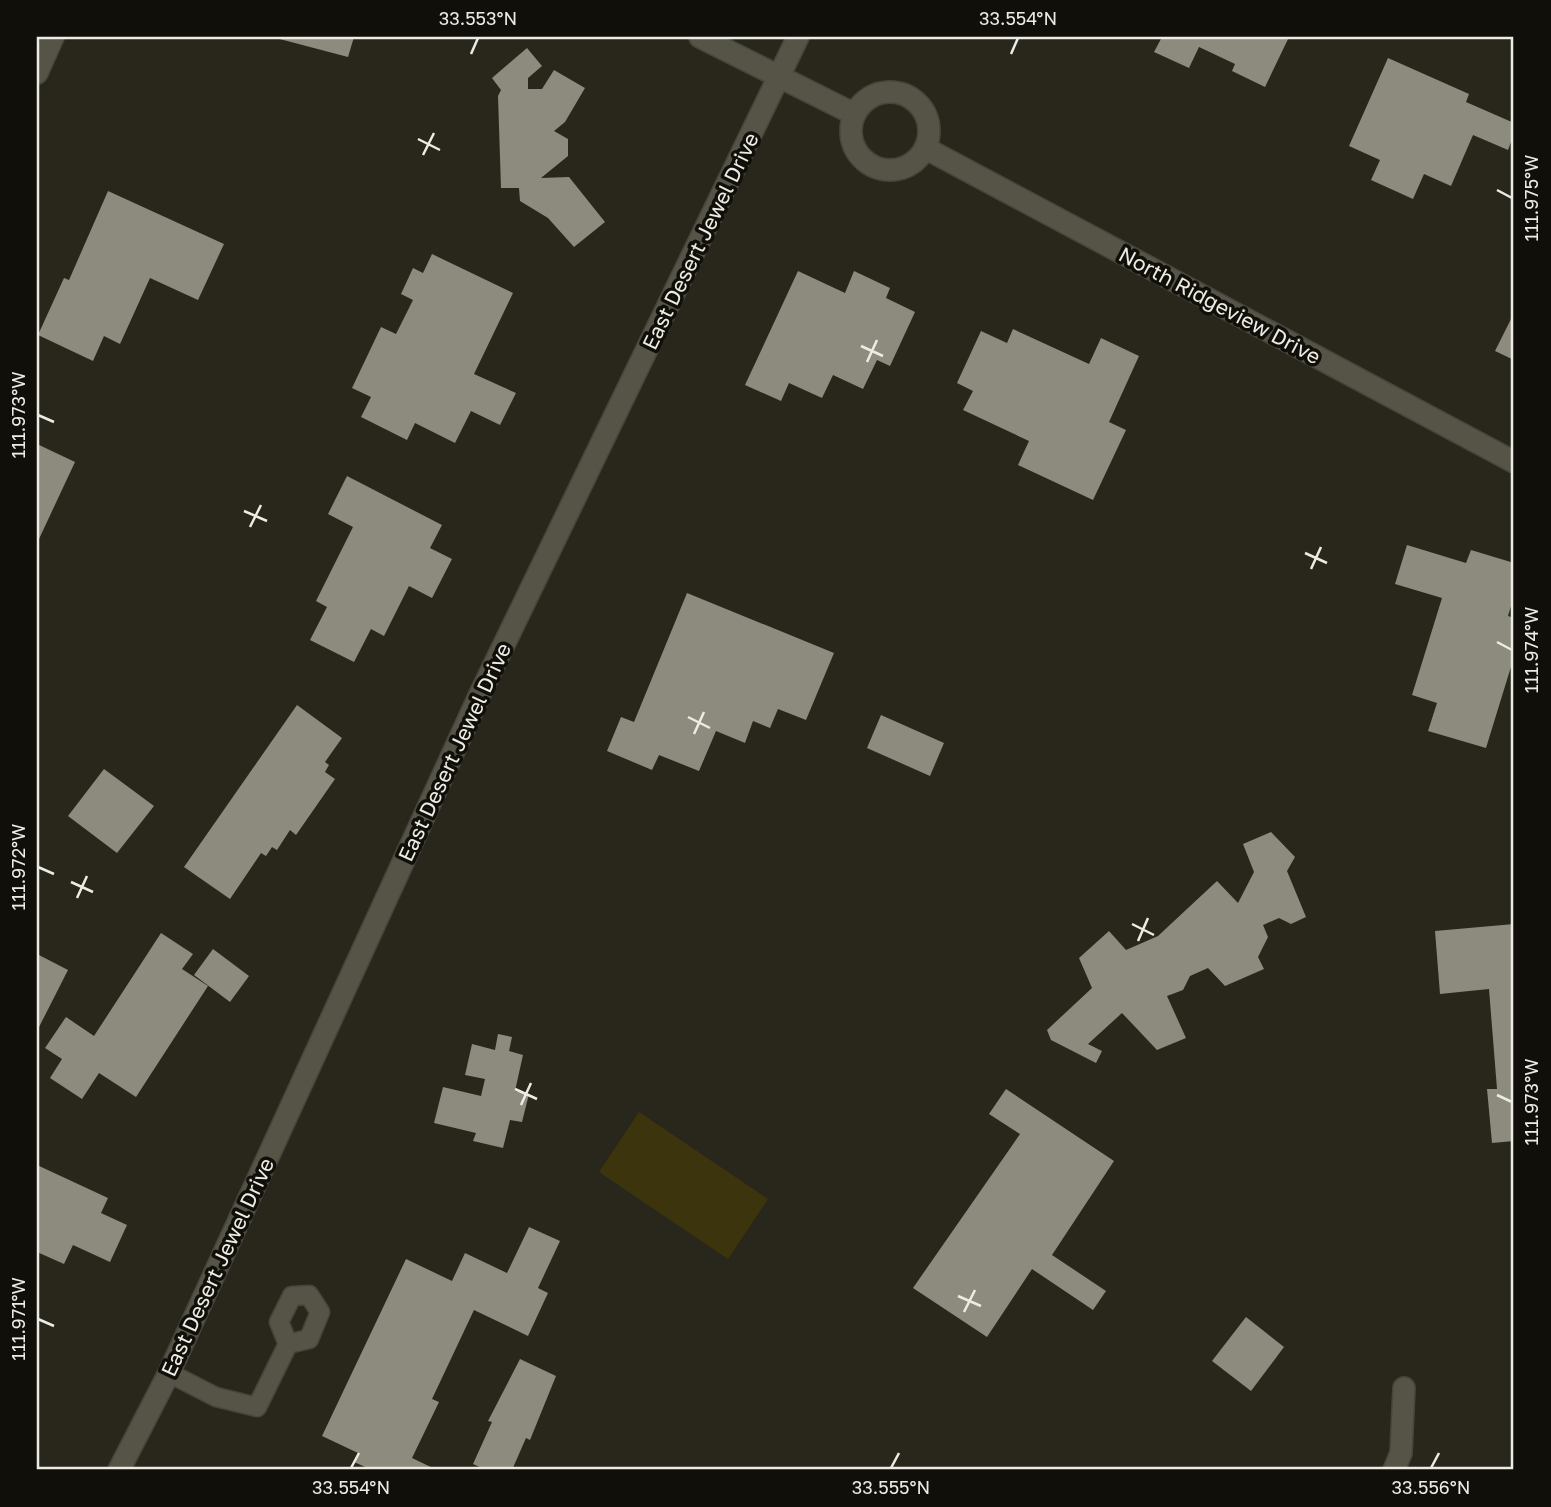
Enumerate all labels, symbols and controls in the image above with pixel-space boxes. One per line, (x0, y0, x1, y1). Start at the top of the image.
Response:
text: 33.553°N (439, 7, 517, 29)
text: 33.554°N (979, 7, 1057, 29)
street label: East Desert Jewel Drive (636, 128, 764, 354)
text: 111.975°W (1520, 155, 1542, 241)
street label: North Ridgeview Drive (1115, 241, 1325, 369)
text: 111.973°W (7, 372, 29, 458)
text: 111.974°W (1520, 607, 1542, 693)
street label: East Desert Jewel Drive (392, 639, 516, 865)
text: 111.972°W (7, 824, 29, 910)
text: 111.973°W (1520, 1059, 1542, 1145)
street label: East Desert Jewel Drive (155, 1154, 279, 1380)
text: 111.971°W (7, 1277, 29, 1361)
text: 33.554°N (312, 1476, 390, 1498)
text: 33.555°N (852, 1476, 930, 1498)
text: 33.556°N (1392, 1476, 1470, 1498)

